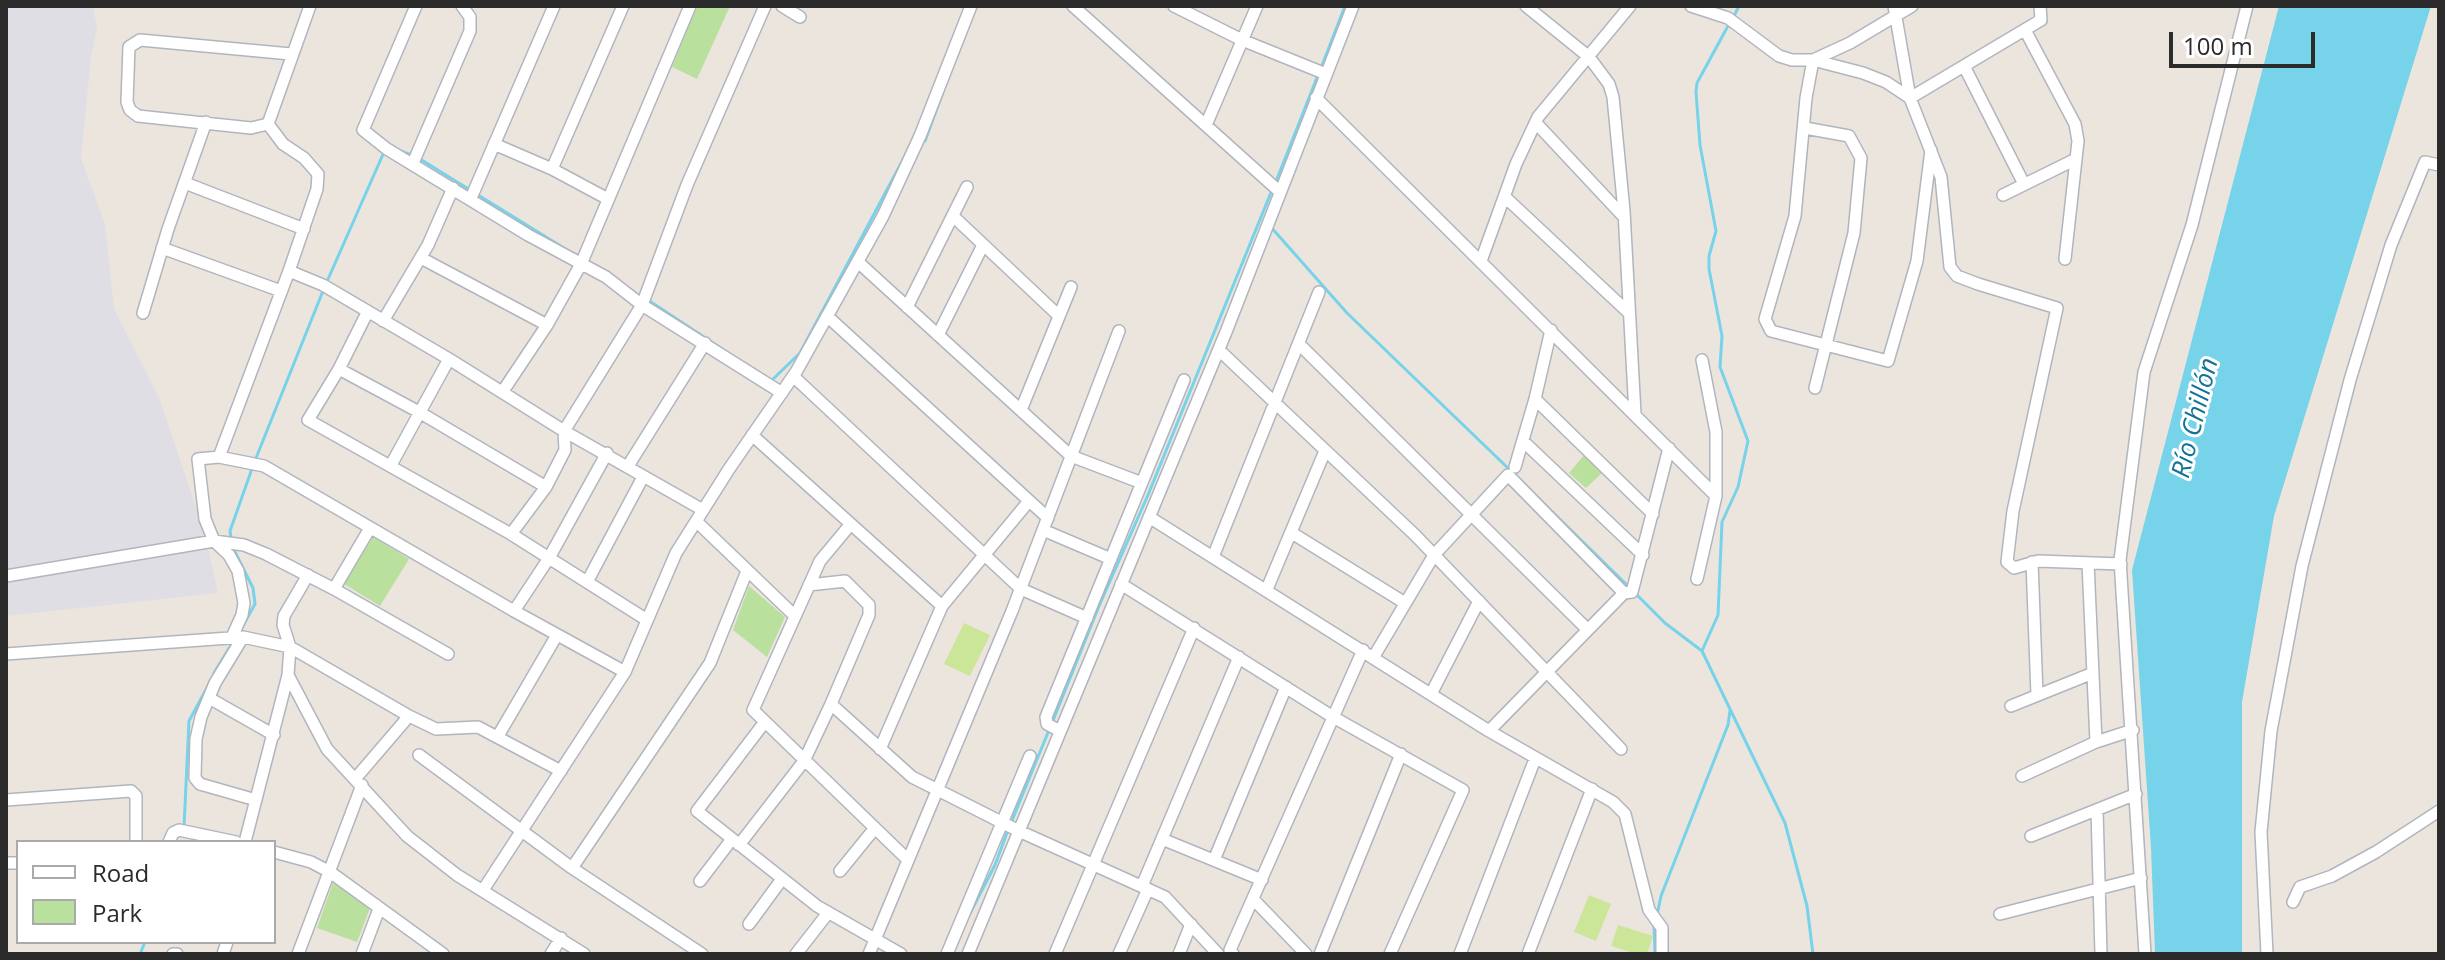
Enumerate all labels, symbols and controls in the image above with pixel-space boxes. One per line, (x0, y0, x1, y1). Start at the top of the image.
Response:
scale bar (2173, 16, 2319, 66)
text: 100 m (2183, 29, 2253, 62)
water label: Río Chillón (2166, 355, 2226, 481)
legend (16, 840, 276, 944)
text: Road (92, 856, 149, 889)
text: Park (92, 896, 142, 929)

